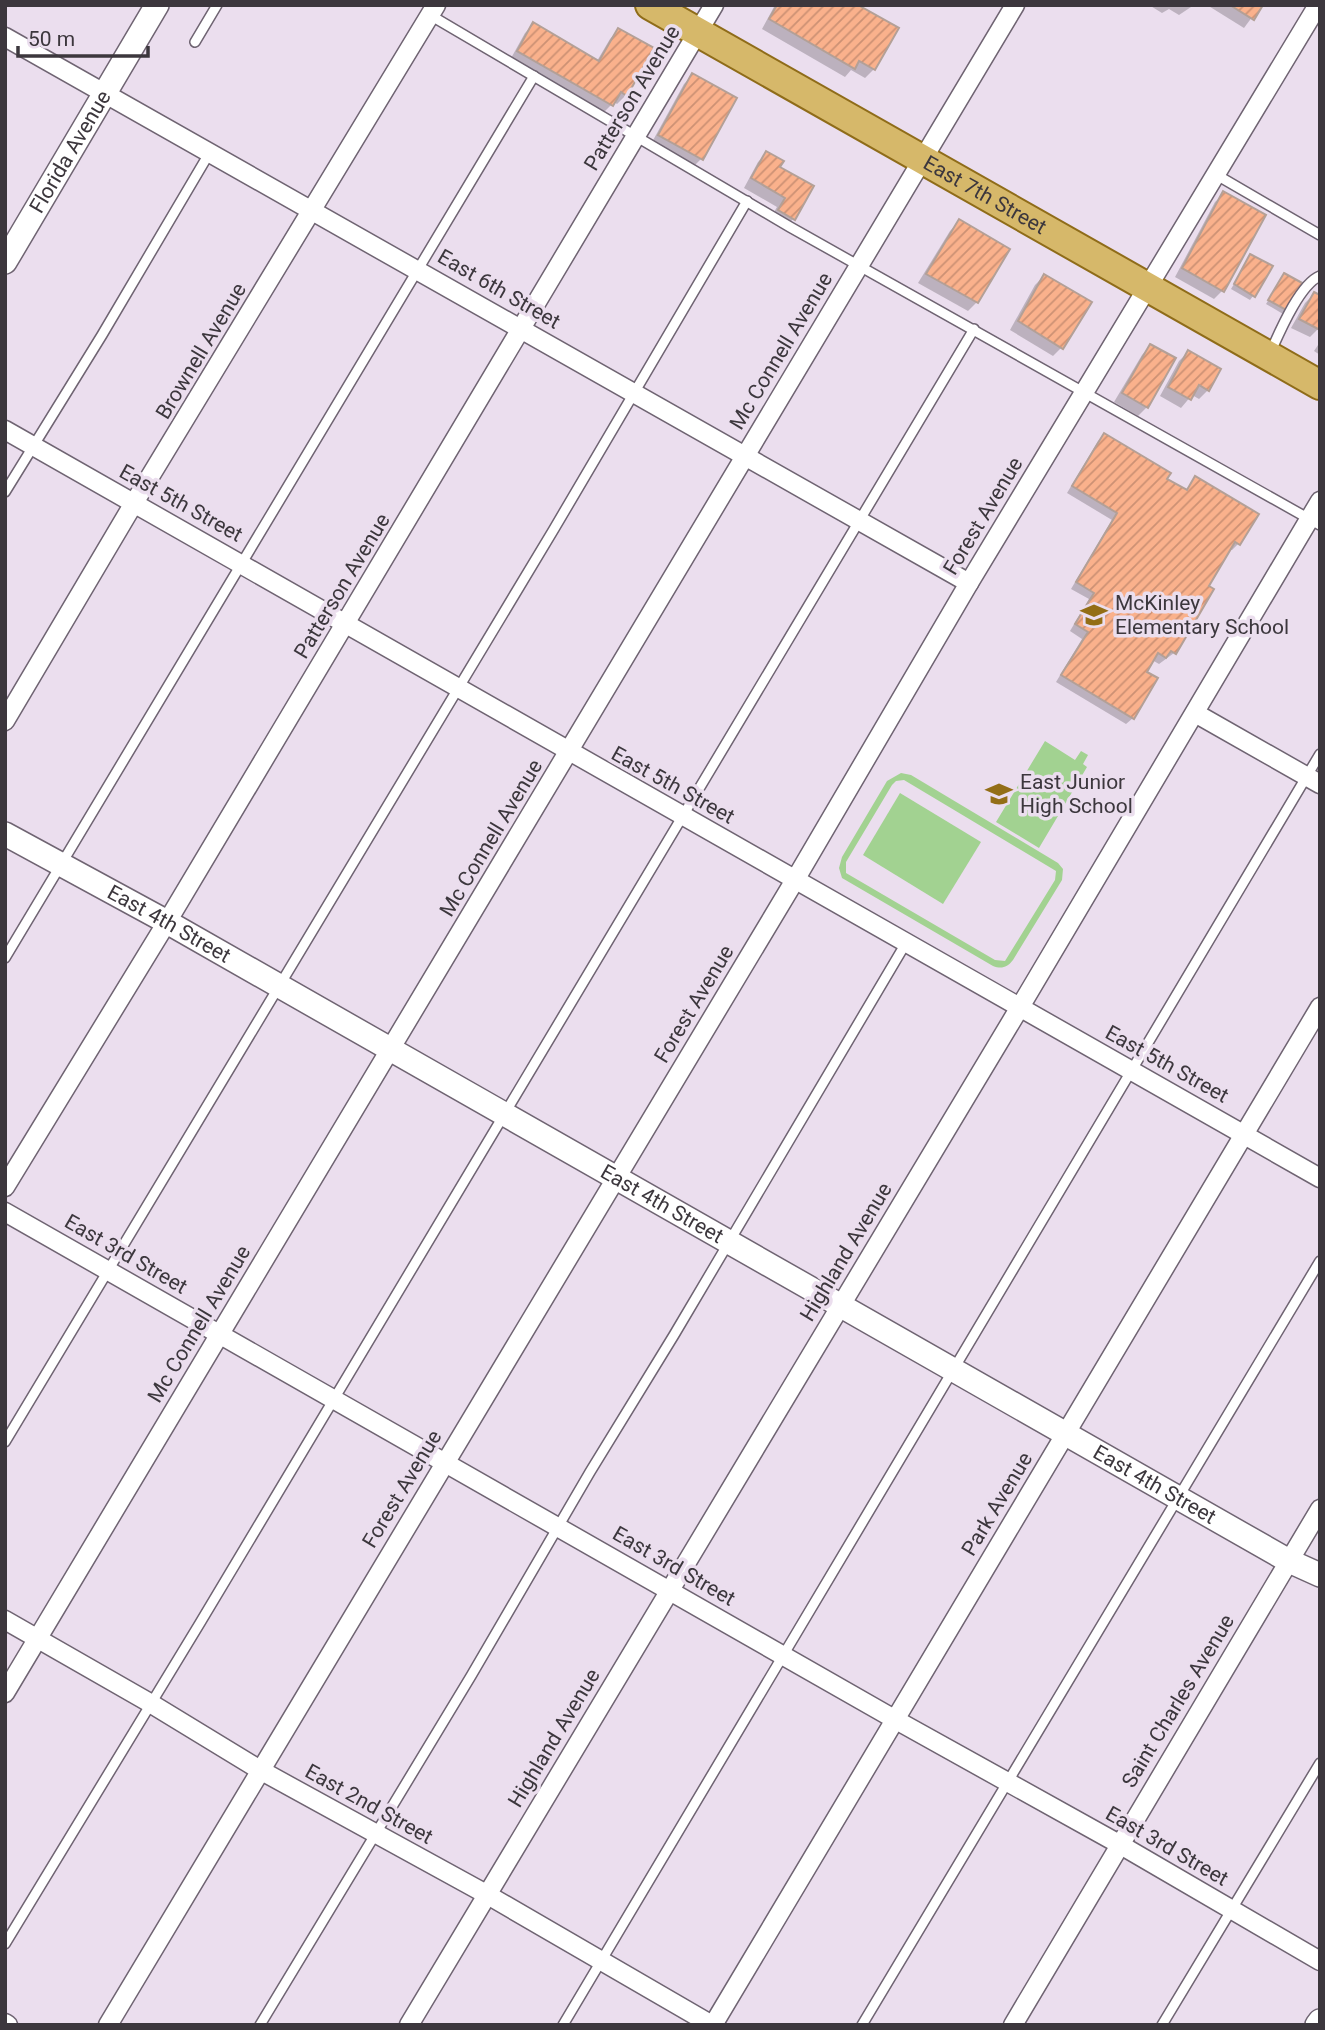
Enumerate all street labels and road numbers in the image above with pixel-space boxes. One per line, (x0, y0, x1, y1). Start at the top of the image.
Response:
street label: Patterson Avenue (579, 21, 685, 175)
street label: Florida Avenue (25, 86, 116, 217)
street label: East 7th Street (919, 151, 1051, 239)
street label: East 6th Street (434, 244, 564, 334)
street label: Mc Connell Avenue (725, 268, 837, 434)
street label: Brownell Avenue (151, 279, 251, 423)
street label: Forest Avenue (938, 453, 1028, 579)
street label: East 5th Street (115, 459, 247, 547)
street label: Patterson Avenue (289, 509, 395, 663)
street label: East 5th Street (607, 741, 739, 829)
street label: Mc Connell Avenue (435, 755, 547, 921)
street label: East 4th Street (103, 880, 235, 968)
street label: Forest Avenue (649, 941, 739, 1067)
street label: East 5th Street (1101, 1020, 1233, 1108)
street label: East 4th Street (596, 1160, 728, 1248)
street label: Highland Avenue (795, 1178, 897, 1326)
street label: East 3rd Street (60, 1209, 192, 1299)
street label: Mc Connell Avenue (143, 1241, 255, 1407)
street label: Forest Avenue (357, 1426, 447, 1552)
street label: East 4th Street (1089, 1440, 1220, 1529)
street label: Park Avenue (957, 1448, 1037, 1560)
street label: East 3rd Street (608, 1521, 740, 1611)
street label: Saint Charles Avenue (1117, 1610, 1239, 1792)
street label: Highland Avenue (503, 1664, 605, 1812)
street label: East 2nd Street (301, 1759, 437, 1849)
street label: East 3rd Street (1101, 1801, 1233, 1891)

